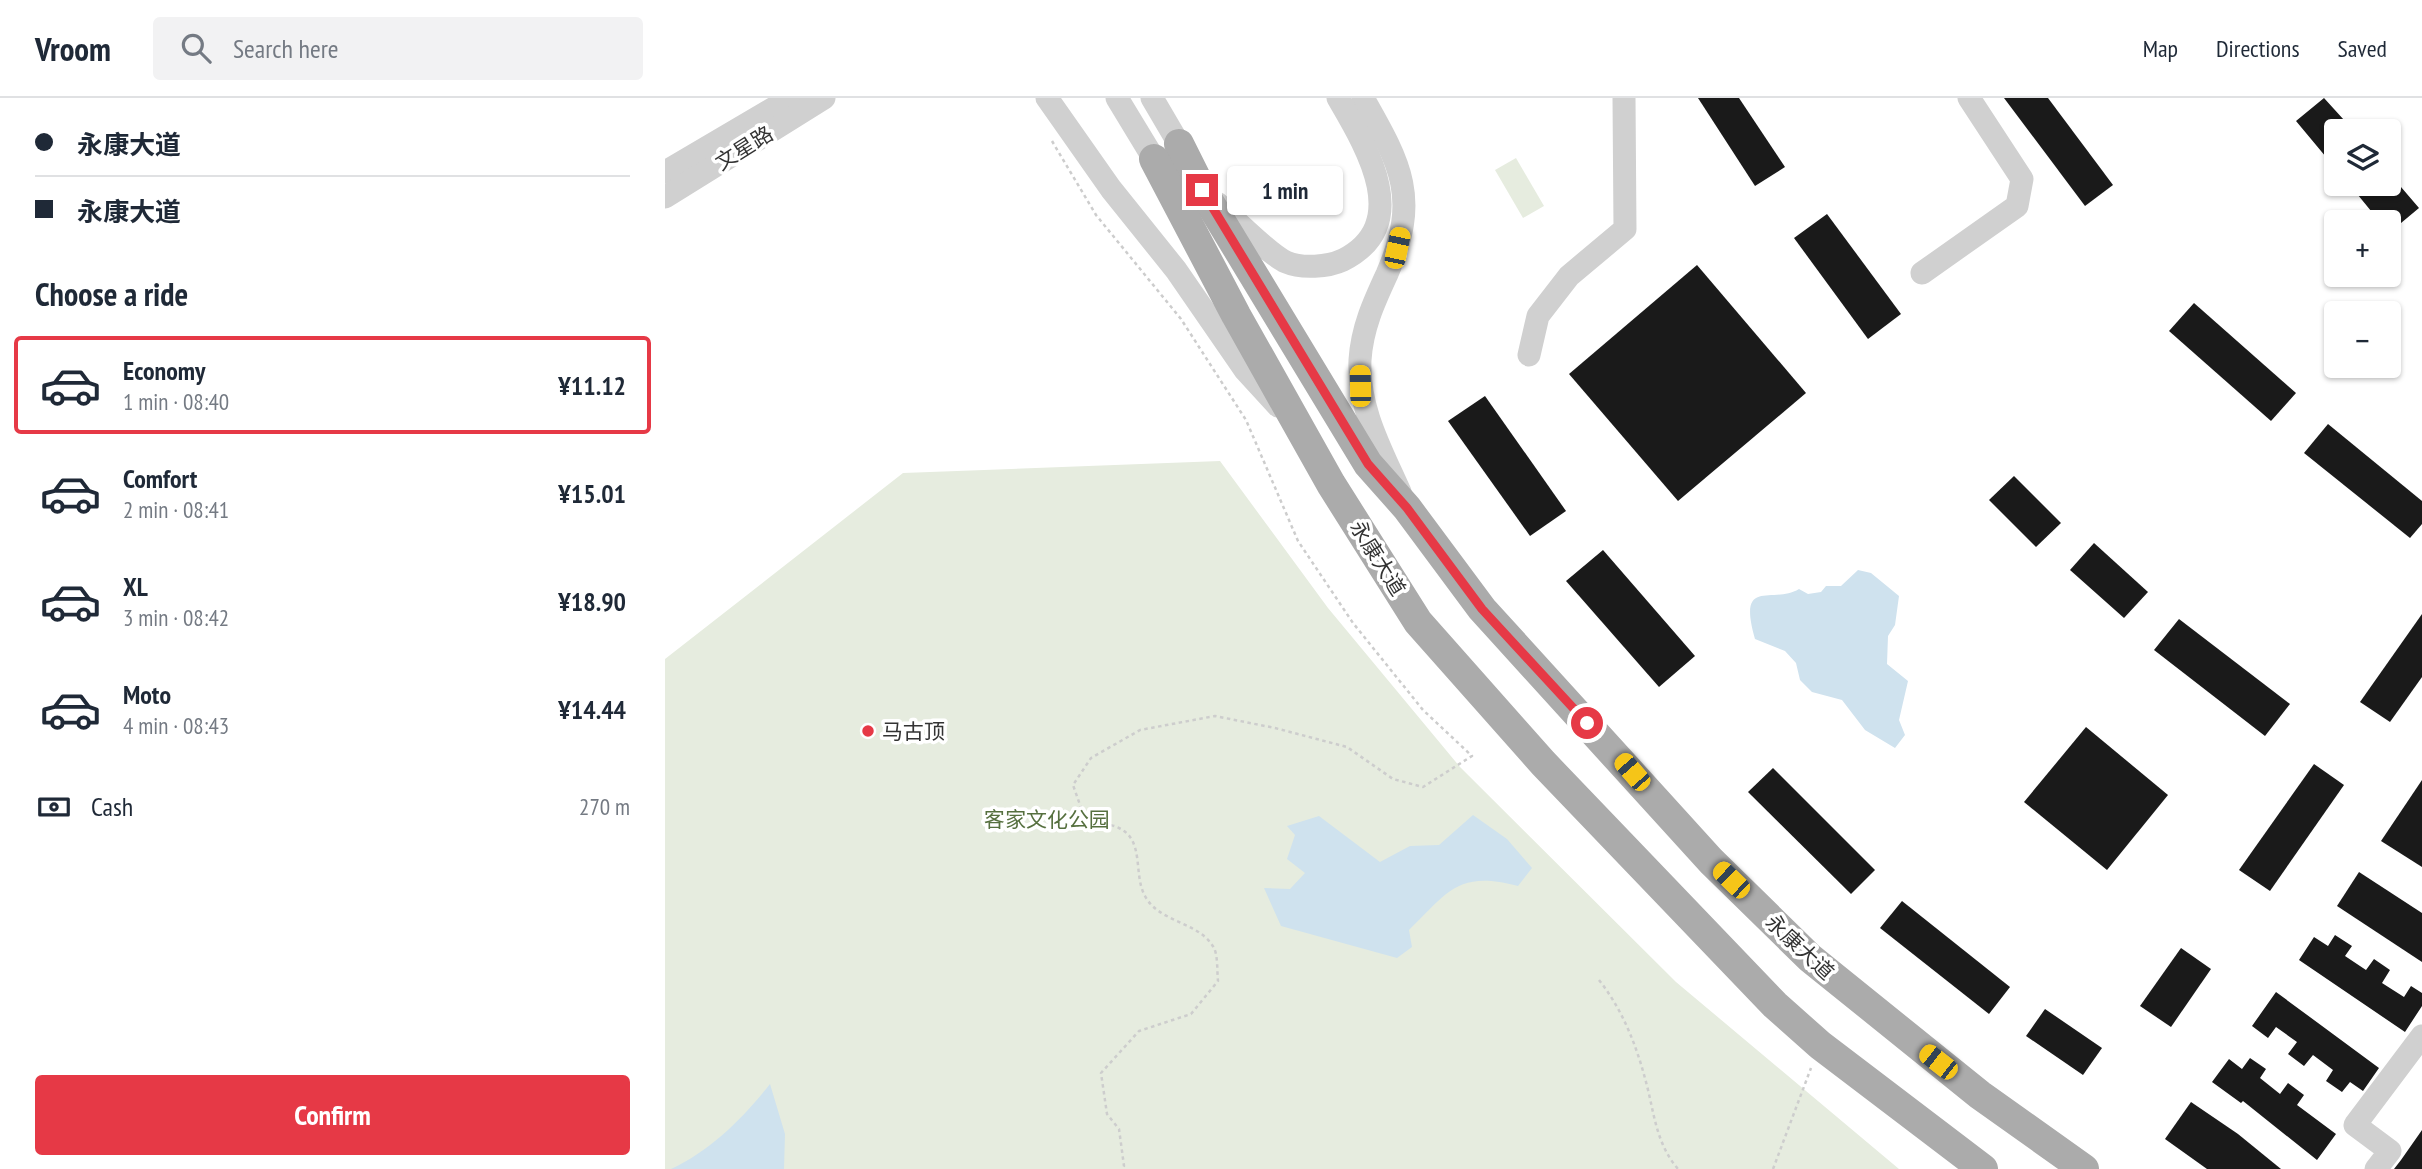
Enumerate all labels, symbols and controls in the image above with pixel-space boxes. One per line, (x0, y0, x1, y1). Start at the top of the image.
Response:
search box (153, 17, 643, 80)
text: Vroom (35, 27, 111, 70)
icon: search (177, 29, 215, 67)
text: Search here (233, 32, 339, 65)
text: Map (2143, 33, 2178, 64)
text: Directions (2216, 33, 2300, 64)
text: Saved (2338, 33, 2387, 64)
map controls (2324, 119, 2401, 378)
button: layers (2324, 119, 2401, 196)
street label: 文星路 (710, 120, 778, 176)
text: 永康大道 (77, 128, 181, 161)
callout: 1 min (1227, 166, 1342, 214)
route end (1186, 174, 1218, 206)
text: 1 min (1262, 176, 1308, 205)
text: 永康大道 (77, 195, 181, 228)
button: + (2324, 210, 2401, 287)
car (1383, 225, 1412, 271)
text: Choose a ride (35, 273, 188, 315)
button: − (2324, 301, 2401, 378)
icon: car (39, 354, 102, 417)
text: Economy (123, 354, 205, 387)
car (1350, 365, 1371, 407)
text: ¥11.12 (558, 369, 626, 402)
text: 1 min · 08:40 (123, 387, 229, 416)
icon: car (39, 462, 102, 525)
text: Comfort (123, 462, 197, 495)
text: ¥15.01 (558, 477, 626, 510)
text: 2 min · 08:41 (123, 495, 229, 524)
street label: 永康大道 (1344, 515, 1412, 601)
icon: car (39, 570, 102, 633)
text: XL (123, 570, 148, 603)
text: ¥18.90 (558, 585, 626, 618)
text: 3 min · 08:42 (123, 603, 229, 632)
icon: car (39, 678, 102, 741)
text: Moto (123, 678, 171, 711)
text: ¥14.44 (558, 693, 626, 726)
route start (1571, 707, 1603, 739)
text: 4 min · 08:43 (123, 711, 229, 740)
place label: 马古顶 (882, 718, 945, 745)
marker: 马古顶 (860, 723, 876, 739)
car (1611, 749, 1654, 795)
icon: cash (35, 788, 73, 826)
text: Cash (91, 790, 133, 823)
text: 270 m (579, 792, 630, 821)
park label: 客家文化公园 (984, 806, 1110, 833)
car (1709, 858, 1754, 902)
street label: 永康大道 (1760, 908, 1840, 986)
car (1915, 1041, 1962, 1083)
button: Confirm (35, 1075, 630, 1155)

